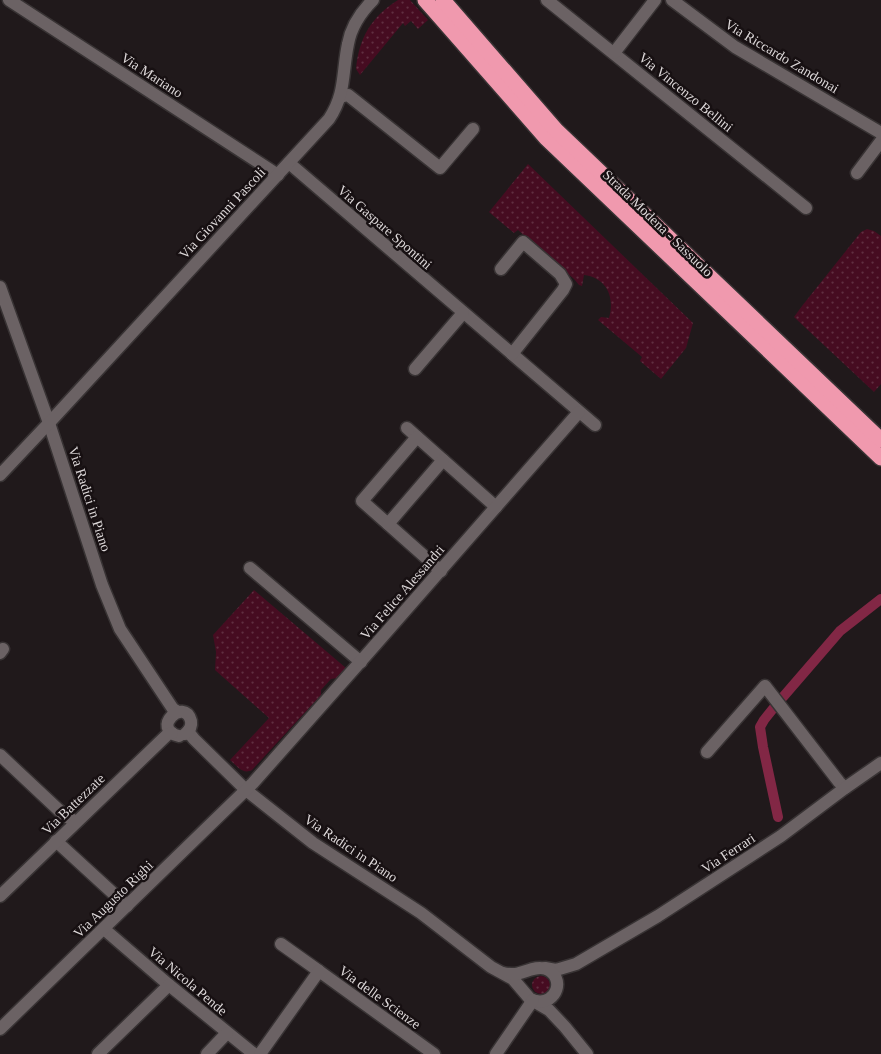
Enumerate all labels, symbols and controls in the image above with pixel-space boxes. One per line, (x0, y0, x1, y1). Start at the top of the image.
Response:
street label: Via Riccardo Zandonai (722, 17, 841, 96)
street label: Via Mariano (118, 50, 185, 101)
street label: Via Vincenzo Bellini (635, 50, 736, 135)
street label: Via Giovanni Pascoli (176, 165, 268, 262)
street label: Strada Modena - Sassuolo (600, 167, 716, 280)
street label: Via Gaspare Spontini (335, 182, 435, 272)
street label: Via Radici in Piano (66, 445, 114, 553)
street label: Via Felice Alessandri (357, 542, 447, 642)
street label: Via Battezzate (39, 771, 108, 838)
street label: Via Radici in Piano (301, 812, 400, 885)
street label: Via Ferrari (699, 830, 758, 876)
street label: Via Augusto Righi (71, 858, 156, 941)
street label: Via Nicola Pende (145, 944, 230, 1019)
street label: Via delle Scienze (336, 963, 423, 1032)

